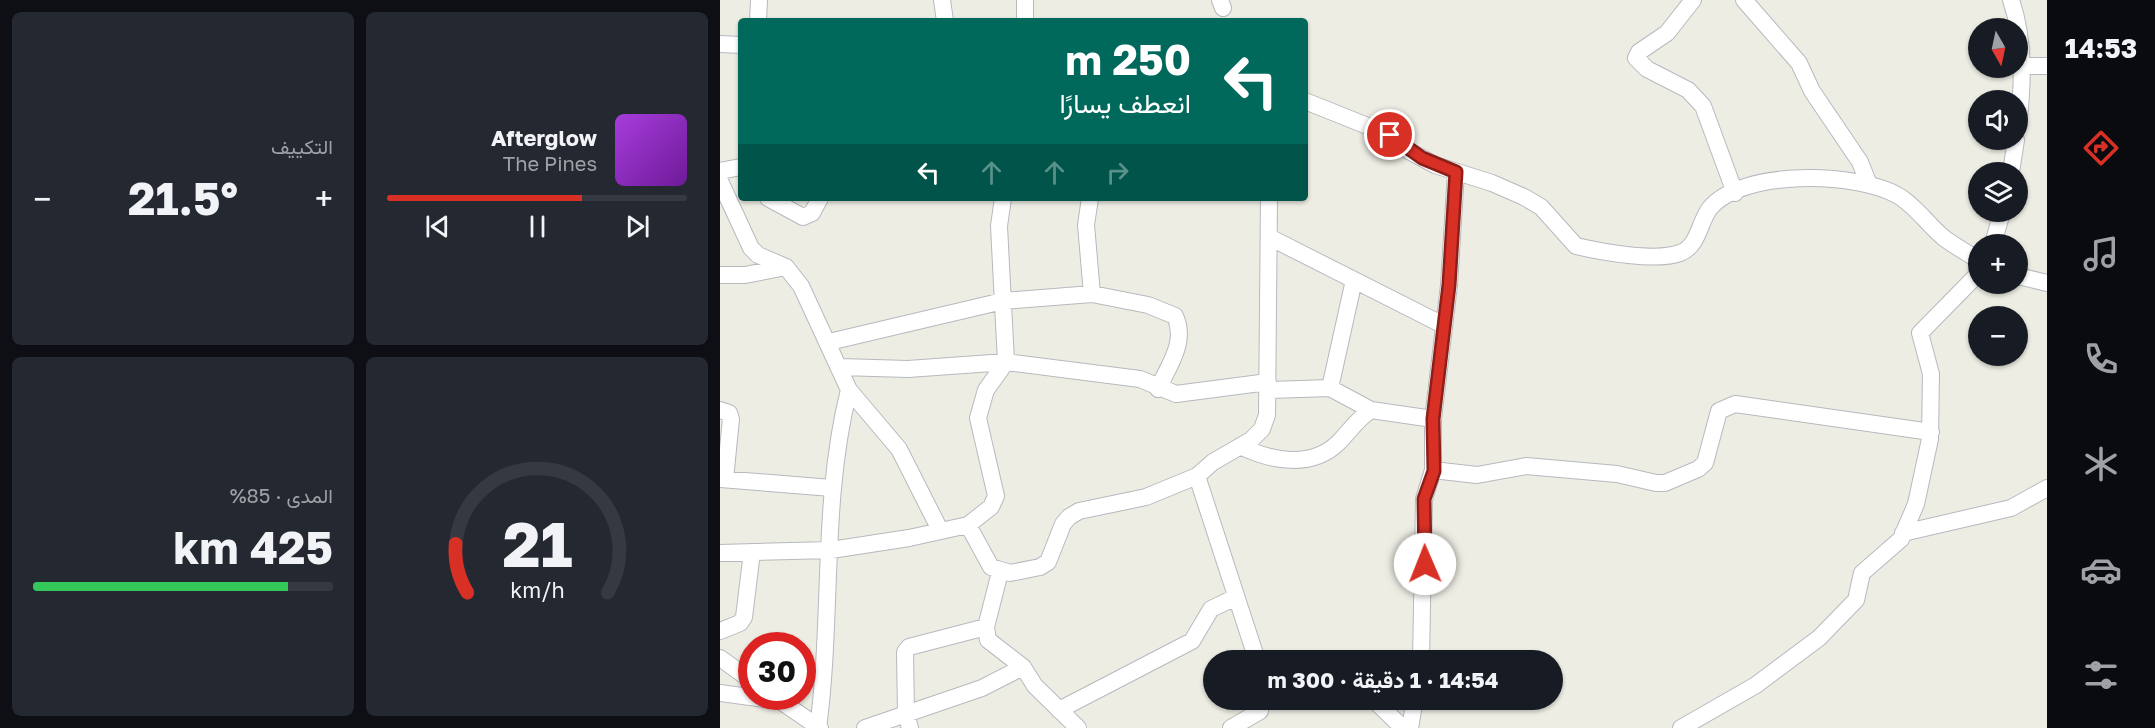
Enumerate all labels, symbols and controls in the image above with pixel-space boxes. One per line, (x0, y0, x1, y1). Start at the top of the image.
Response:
north arrow (1968, 18, 2028, 78)
map controls (1968, 18, 2028, 366)
text: 14:53 (2065, 32, 2137, 64)
text: 250 m (1065, 34, 1191, 84)
icon: left (1212, 42, 1290, 120)
text: انعطف يسارًا (1060, 87, 1191, 119)
button: sound (1968, 90, 2028, 150)
pin (1364, 109, 1415, 160)
icon: arrive (1373, 118, 1406, 151)
text: Afterglow (491, 124, 597, 151)
icon: directions (2080, 127, 2122, 169)
text: التكييف (271, 134, 333, 158)
text: The Pines (503, 151, 597, 175)
icon: left (912, 156, 945, 189)
icon: ahead (975, 156, 1008, 189)
icon: ahead (1038, 156, 1071, 189)
icon: right (1101, 156, 1134, 189)
button: layers (1968, 162, 2028, 222)
text: 21.5° (128, 171, 238, 225)
text: − (33, 179, 51, 218)
text: + (315, 179, 333, 218)
icon: previous (421, 210, 454, 243)
icon: pause (521, 210, 554, 243)
icon: next (621, 210, 654, 243)
icon: music (2080, 233, 2122, 275)
button: + (1968, 234, 2028, 294)
button: − (1968, 306, 2028, 366)
icon: phone (2080, 338, 2122, 380)
icon: climate (2080, 443, 2122, 485)
text: المدى · 85% (230, 483, 333, 507)
text: 21 (502, 506, 572, 581)
text: 425 km (173, 520, 333, 574)
position arrow (1393, 532, 1457, 596)
icon: car (2080, 549, 2122, 591)
text: km/h (510, 578, 564, 604)
speed limit sign: 30 (738, 632, 816, 710)
icon: filters (2080, 654, 2122, 696)
text: 14:54 · 1 دقيقة · 300 m (1268, 666, 1498, 693)

